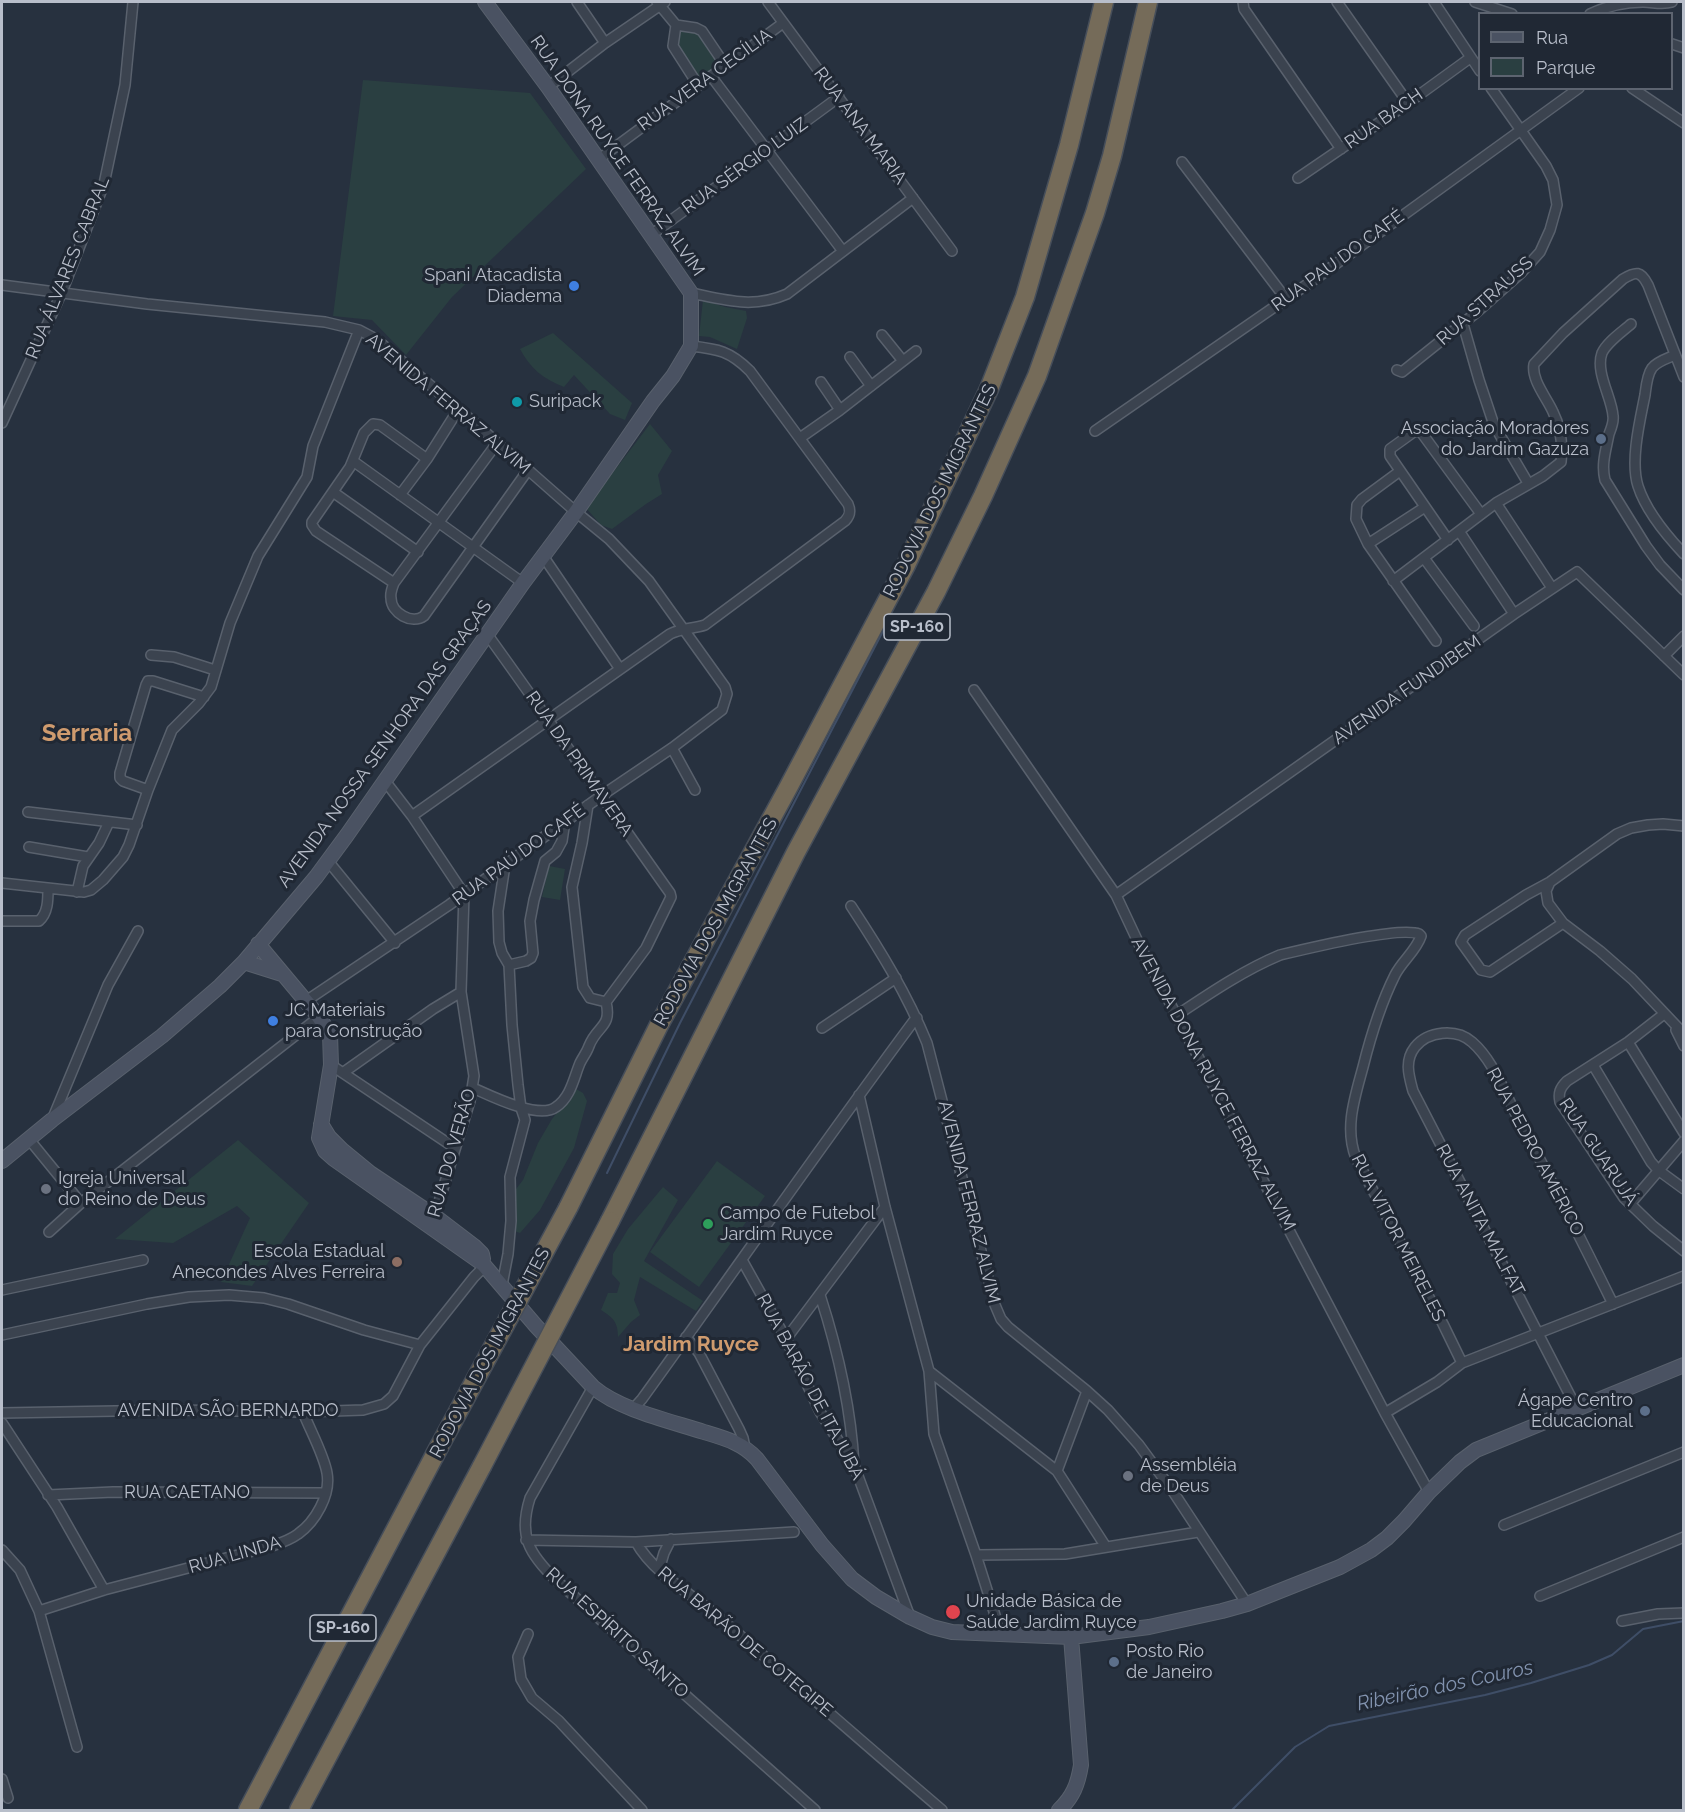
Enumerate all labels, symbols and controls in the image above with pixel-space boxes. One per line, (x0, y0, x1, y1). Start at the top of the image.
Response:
legend (1478, 12, 1673, 90)
street label: RUA VERA CECÍLIA (634, 24, 776, 136)
text: Rua (1536, 27, 1568, 48)
street label: RUA DONA RUYCE FERRAZ ALVIM (525, 31, 709, 281)
text: Parque (1536, 57, 1595, 78)
street label: RUA ANA MARIA (809, 63, 911, 189)
street label: RUA BACH (1341, 84, 1427, 154)
street label: RUA SÉRGIO LUIZ (678, 113, 812, 219)
street label: RUA ÁLVARES CABRAL (22, 174, 114, 362)
street label: RUA PAU DO CAFÉ (1268, 206, 1408, 316)
street label: RUA STRAUSS (1432, 252, 1538, 350)
place label: Spani Atacadista Diadema (424, 265, 562, 308)
marker: Spani Atacadista Diadema (567, 279, 581, 293)
street label: AVENIDA FERRAZ ALVIM (361, 329, 535, 479)
street label: RODOVIA DOS IMIGRANTES (879, 381, 1001, 601)
place label: Suripack (529, 391, 601, 413)
marker: Suripack (510, 395, 524, 409)
place label: Associação Moradores do Jardim Gazuza (1401, 418, 1589, 460)
marker: Associação Moradores do Jardim Gazuza (1594, 432, 1608, 446)
street label: AVENIDA NOSSA SENHORA DAS GRAÇAS (273, 596, 497, 892)
road number: SP-160 (884, 614, 950, 640)
street label: AVENIDA FUNDIBEM (1329, 631, 1485, 749)
street label: RUA DA PRIMAVERA (521, 687, 637, 841)
district label: Serraria (42, 720, 132, 748)
street label: RUA PAÚ DO CAFÉ (449, 800, 589, 910)
street label: RODOVIA DOS IMIGRANTES (650, 814, 782, 1030)
street label: AVENIDA DONA RUYCE FERRAZ ALVIM (1126, 934, 1300, 1234)
place label: JC Materiais para Construção (285, 1000, 422, 1042)
marker: JC Materiais para Construção (266, 1014, 280, 1028)
street label: RUA PEDRO AMÉRICO (1481, 1064, 1589, 1240)
street label: RUA DO VERÃO (423, 1086, 481, 1220)
street label: RUA GUARUJÁ (1554, 1094, 1642, 1210)
street label: AVENIDA FERRAZ ALVIM (933, 1098, 1005, 1306)
street label: RUA ANITA MALFAT (1431, 1141, 1529, 1299)
street label: RUA VITOR MEIRELES (1346, 1151, 1450, 1325)
place label: Igreja Universal do Reino de Deus (58, 1168, 205, 1210)
marker: Igreja Universal do Reino de Deus (39, 1182, 53, 1196)
place label: Campo de Futebol Jardim Ruyce (720, 1203, 875, 1246)
marker: Campo de Futebol Jardim Ruyce (701, 1217, 715, 1231)
place label: Escola Estadual Anecondes Alves Ferreira (172, 1241, 385, 1284)
street label: RODOVIA DOS IMIGRANTES (425, 1244, 555, 1462)
marker: Escola Estadual Anecondes Alves Ferreira (390, 1255, 404, 1269)
street label: RUA BARÃO DE ITAJUBÁ (752, 1290, 868, 1484)
district label: Jardim Ruyce (623, 1332, 759, 1358)
place label: Ágape Centro Educacional (1518, 1390, 1633, 1432)
street label: AVENIDA SÃO BERNARDO (117, 1400, 339, 1422)
marker: Ágape Centro Educacional (1638, 1404, 1652, 1418)
place label: Assembléia de Deus (1140, 1455, 1237, 1498)
marker: Assembléia de Deus (1121, 1469, 1135, 1483)
street label: RUA CAETANO (124, 1482, 250, 1504)
street label: RUA LINDA (186, 1532, 284, 1578)
street label: RUA BARÃO DE COTEGIPE (653, 1562, 837, 1722)
street label: RUA ESPÍRITO SANTO (541, 1563, 693, 1703)
place label: Unidade Básica de Saúde Jardim Ruyce (966, 1591, 1136, 1634)
marker: Unidade Básica de Saúde Jardim Ruyce (944, 1603, 962, 1621)
road number: SP-160 (310, 1615, 376, 1641)
place label: Posto Rio de Janeiro (1126, 1641, 1212, 1684)
marker: Posto Rio de Janeiro (1107, 1655, 1121, 1669)
water label: Ribeirão dos Couros (1355, 1656, 1535, 1716)

